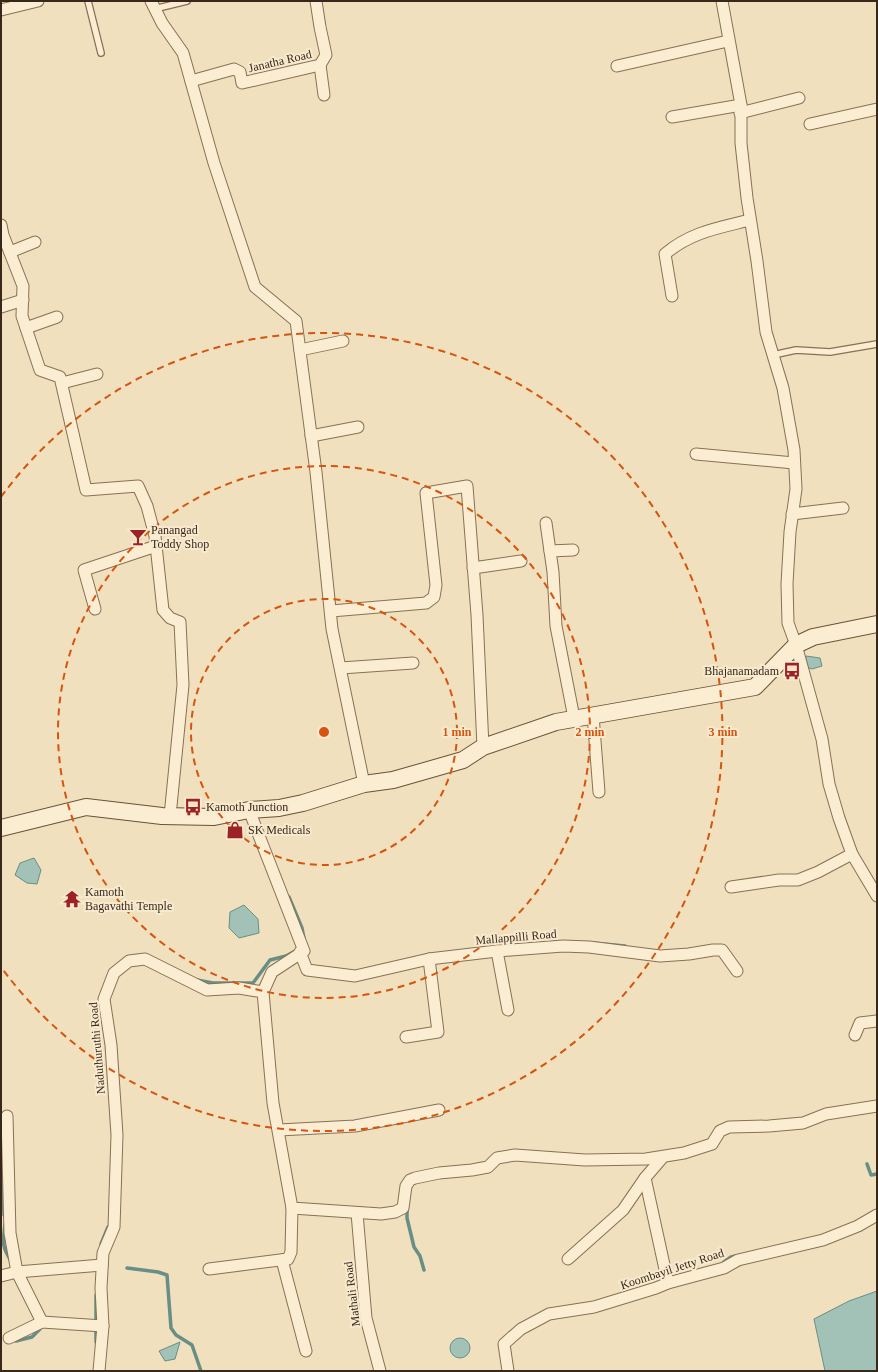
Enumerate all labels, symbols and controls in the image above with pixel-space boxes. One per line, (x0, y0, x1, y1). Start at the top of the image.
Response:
street label: Janatha Road (247, 47, 313, 75)
place label: Panangad Toddy Shop (151, 523, 209, 551)
bar icon: Panangad Toddy Shop (128, 527, 148, 547)
bus stop icon: Bhajanamadam (782, 661, 802, 681)
place label: Bhajanamadam (704, 664, 780, 678)
centre of rings (317, 725, 331, 739)
text: 1 min (442, 725, 472, 739)
text: 2 min (575, 725, 605, 739)
text: 3 min (708, 725, 738, 739)
bus stop icon: Kamoth Junction (183, 797, 203, 817)
place label: Kamoth Junction (206, 800, 288, 814)
shop icon: SK Medicals (225, 820, 245, 840)
place label: SK Medicals (248, 823, 311, 837)
place label: Kamoth Bagavathi Temple (85, 885, 172, 913)
temple icon: Kamoth Bagavathi Temple (62, 889, 82, 909)
street label: Mallappilli Road (475, 926, 557, 948)
street label: Naduthuruthi Road (86, 1001, 108, 1095)
street label: Koombayil Jetty Road (618, 1246, 726, 1292)
street label: Mathali Road (341, 1261, 363, 1327)

